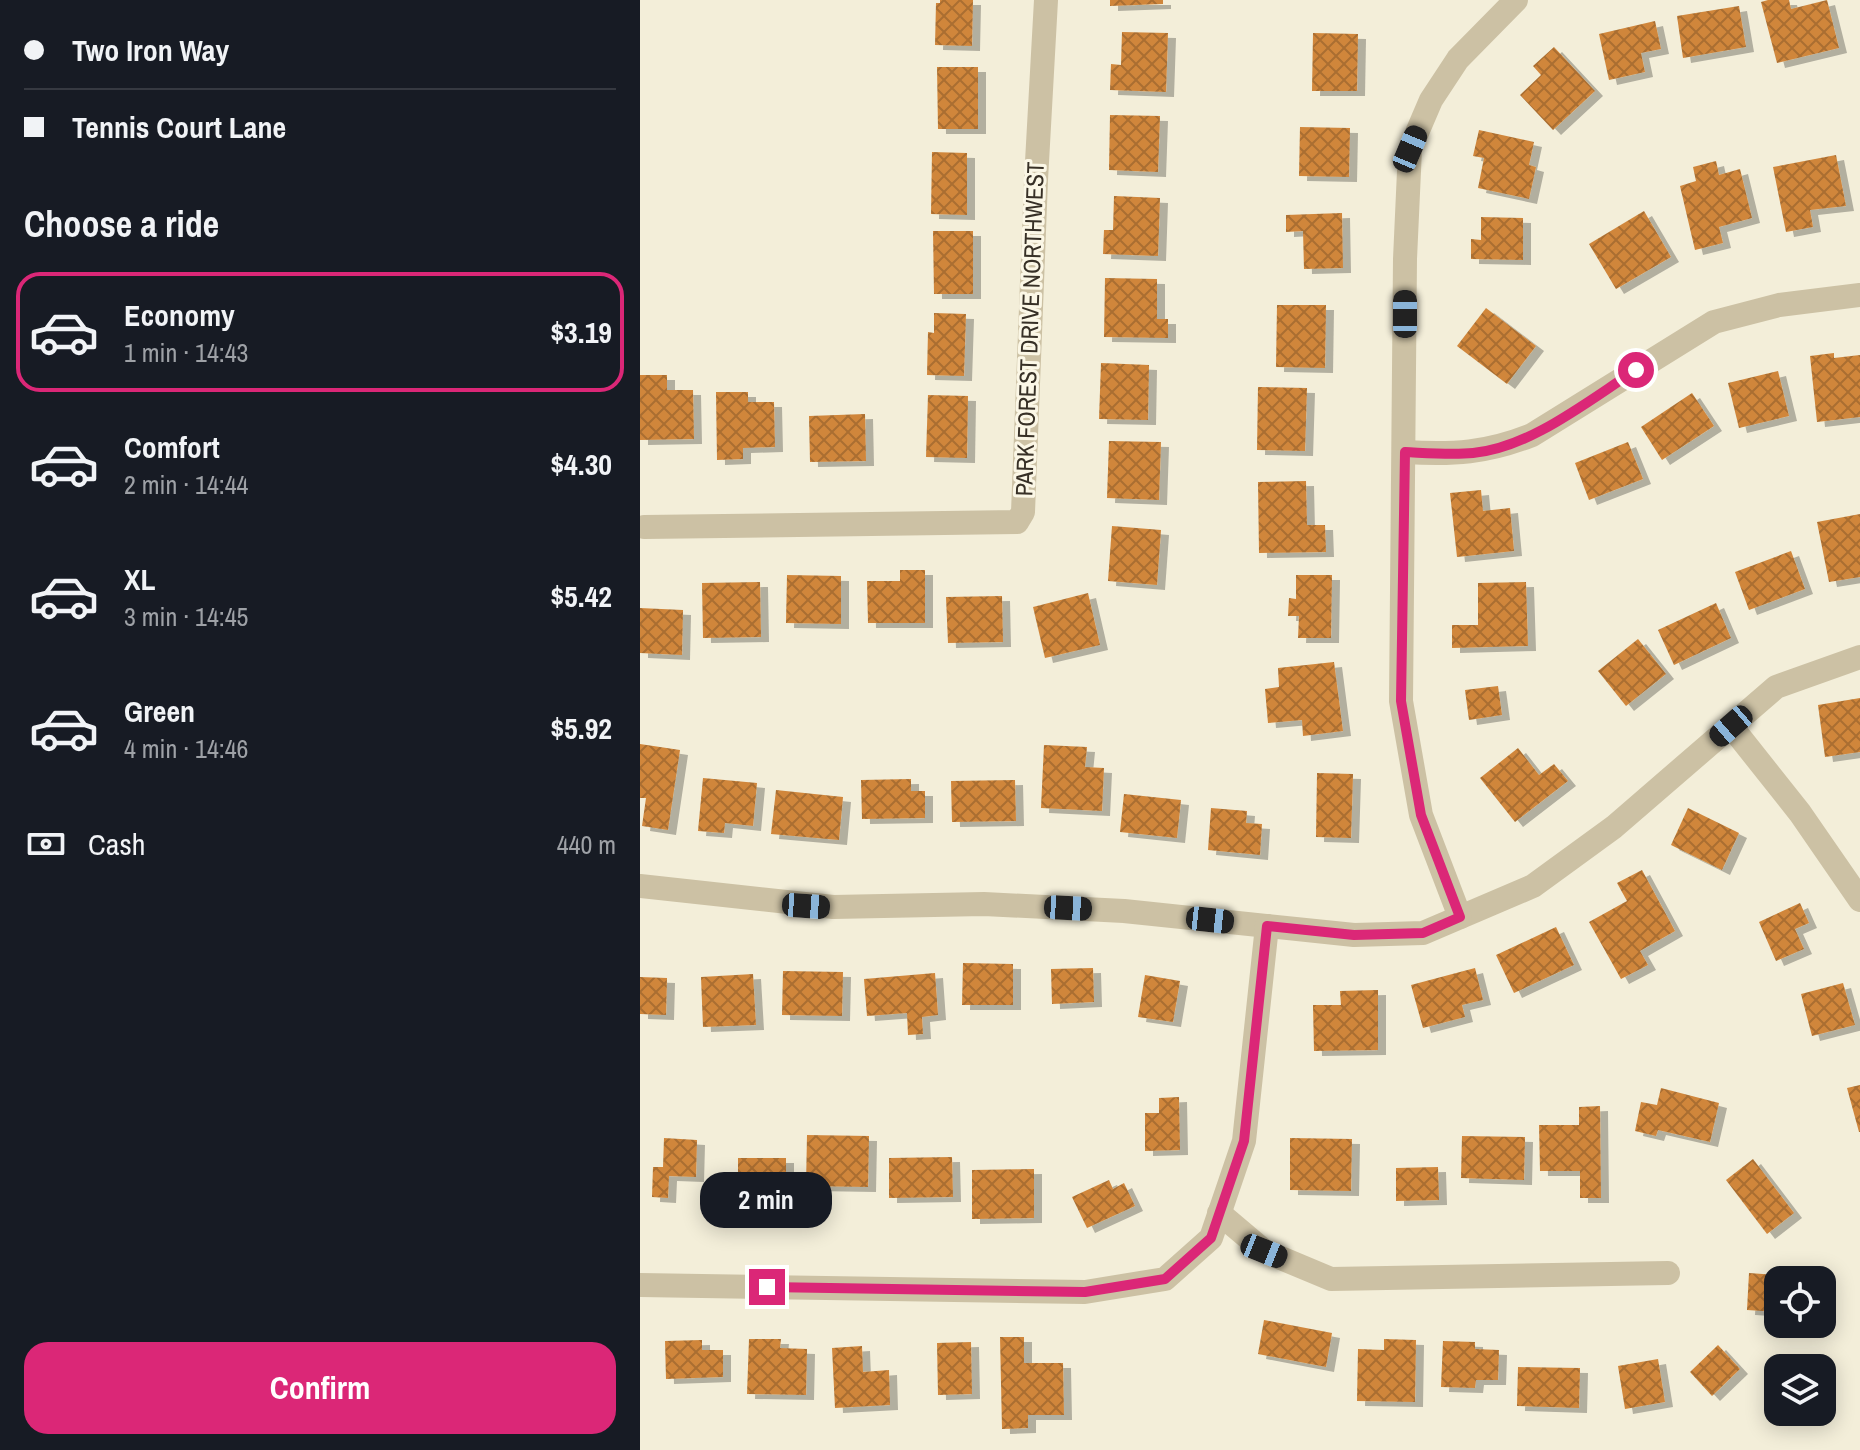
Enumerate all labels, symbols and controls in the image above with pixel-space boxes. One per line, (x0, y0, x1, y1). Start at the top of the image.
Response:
text: Two Iron Way (72, 30, 229, 70)
text: Tennis Court Lane (72, 107, 286, 147)
car (1390, 122, 1430, 176)
street label: PARK FOREST DRIVE NORTHWEST (1007, 161, 1051, 497)
text: Choose a ride (24, 200, 219, 248)
car (1393, 290, 1417, 338)
text: Economy (124, 295, 235, 335)
icon: car (28, 296, 100, 368)
text: $3.19 (550, 312, 612, 352)
text: 1 min · 14:43 (124, 335, 248, 370)
route start (1618, 352, 1654, 388)
text: Comfort (124, 427, 220, 467)
icon: car (28, 428, 100, 500)
text: $4.30 (550, 444, 612, 484)
text: 2 min · 14:44 (124, 467, 248, 502)
text: XL (124, 559, 155, 599)
icon: car (28, 560, 100, 632)
text: $5.42 (550, 576, 612, 616)
text: 3 min · 14:45 (124, 599, 248, 634)
text: Green (124, 691, 195, 731)
icon: car (28, 692, 100, 764)
car (1705, 701, 1757, 751)
text: $5.92 (550, 708, 612, 748)
text: 4 min · 14:46 (124, 731, 248, 766)
icon: cash (24, 822, 68, 866)
text: Cash (88, 824, 145, 864)
text: 440 m (557, 827, 616, 862)
car (781, 892, 831, 920)
car (1043, 895, 1093, 921)
car (1185, 906, 1235, 934)
callout: 2 min (701, 1171, 833, 1227)
text: 2 min (738, 1182, 794, 1217)
car (1237, 1231, 1291, 1271)
map controls (1764, 1266, 1836, 1426)
button: locate (1764, 1266, 1836, 1338)
route end (749, 1269, 785, 1305)
button: Confirm (24, 1342, 616, 1434)
button: layers (1764, 1354, 1836, 1426)

